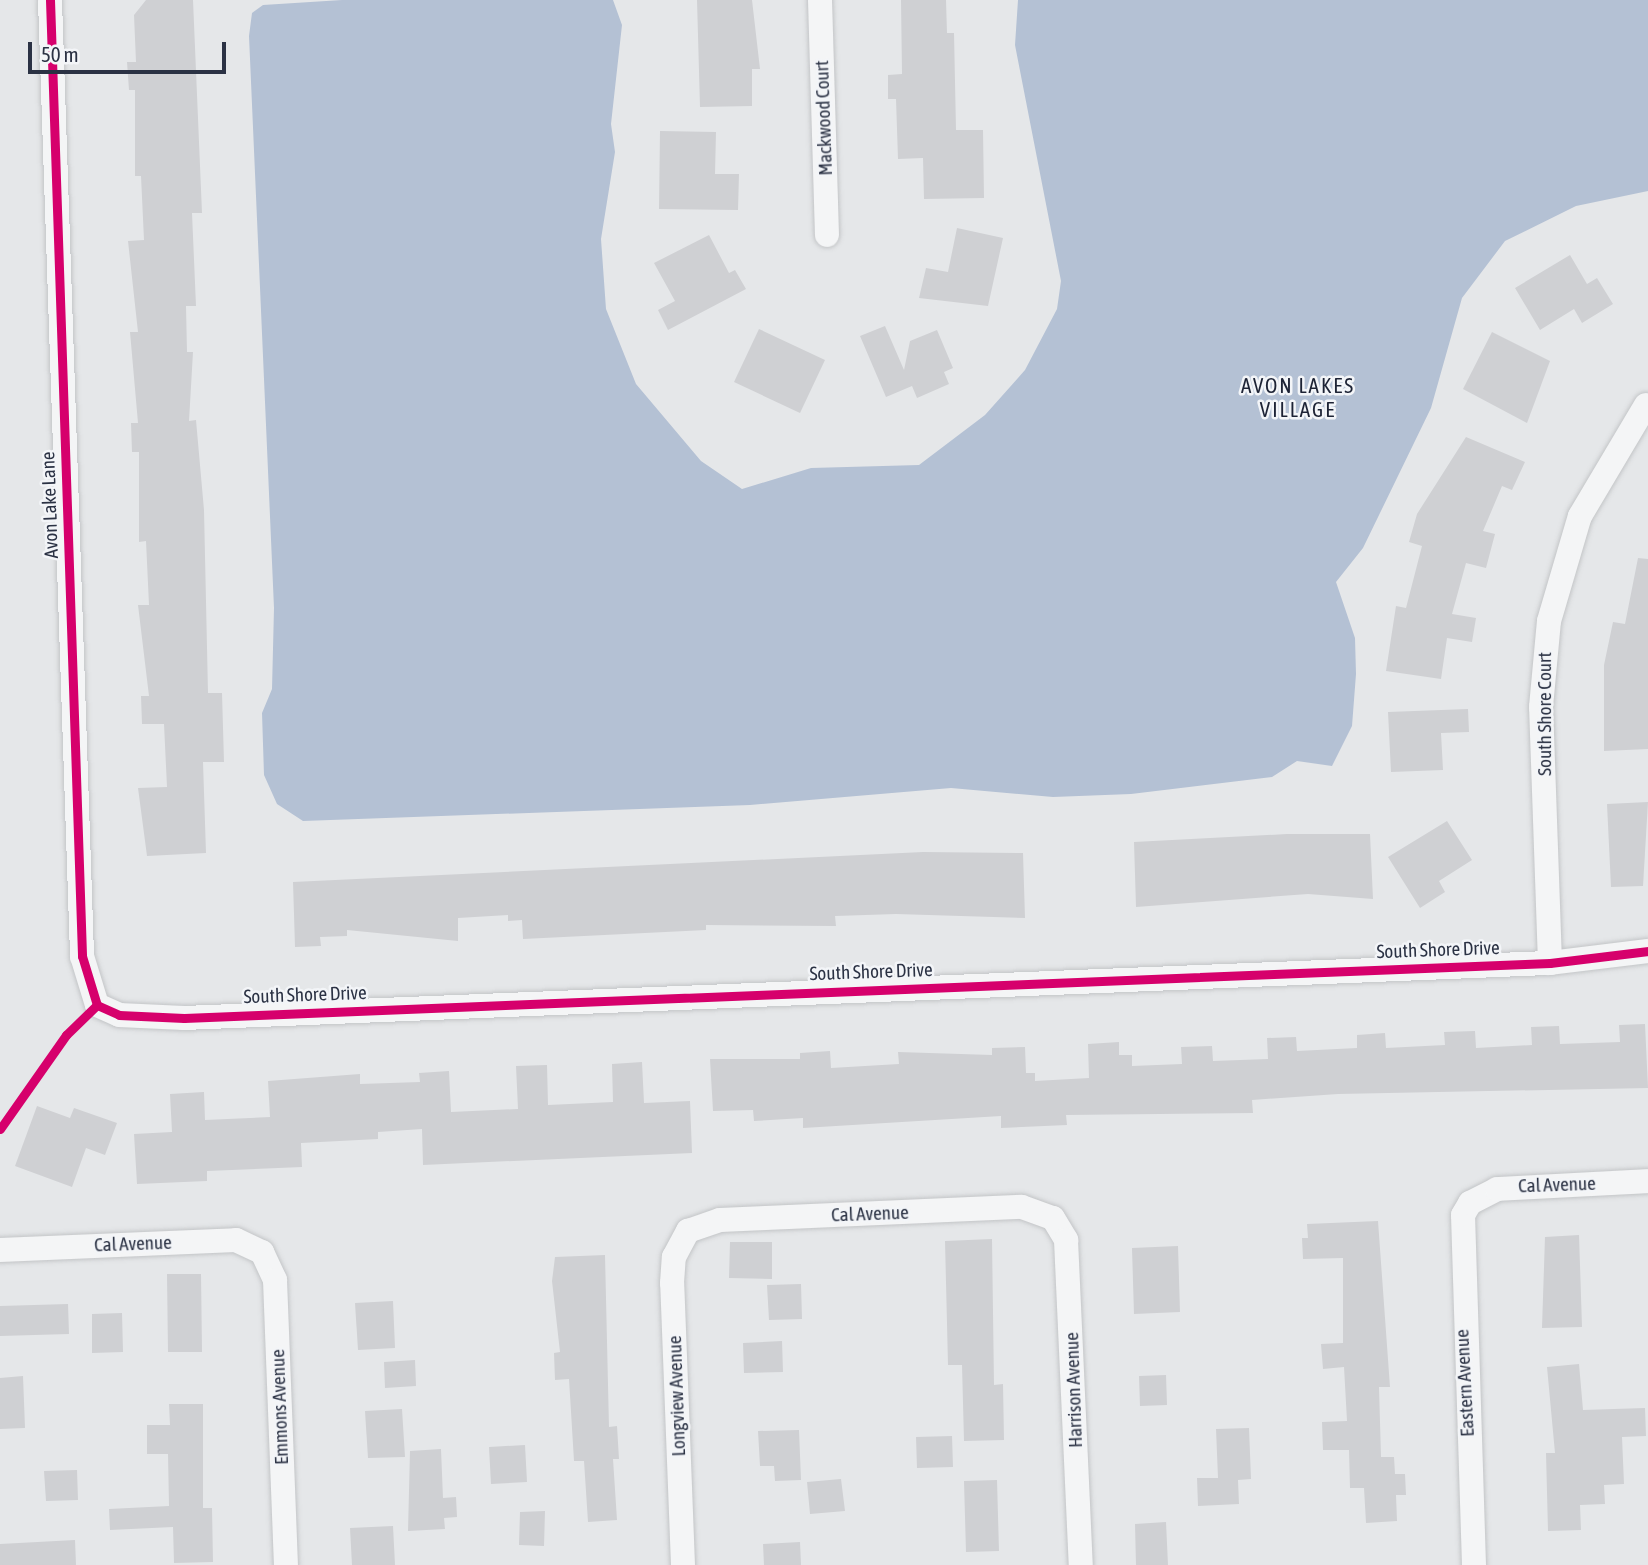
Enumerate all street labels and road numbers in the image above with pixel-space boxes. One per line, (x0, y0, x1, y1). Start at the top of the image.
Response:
street label: Mackwood Court (811, 60, 837, 176)
street label: Avon Lake Lane (37, 451, 63, 559)
street label: South Shore Court (1534, 652, 1556, 776)
street label: South Shore Drive (1376, 936, 1500, 964)
street label: South Shore Drive (809, 958, 933, 986)
street label: South Shore Drive (243, 981, 367, 1009)
street label: Cal Avenue (1518, 1172, 1596, 1198)
street label: Cal Avenue (831, 1201, 909, 1227)
street label: Cal Avenue (94, 1231, 172, 1257)
street label: Eastern Avenue (1451, 1329, 1479, 1437)
street label: Harrison Avenue (1061, 1332, 1087, 1448)
street label: Longview Avenue (663, 1335, 691, 1457)
street label: Emmons Avenue (267, 1349, 293, 1465)

